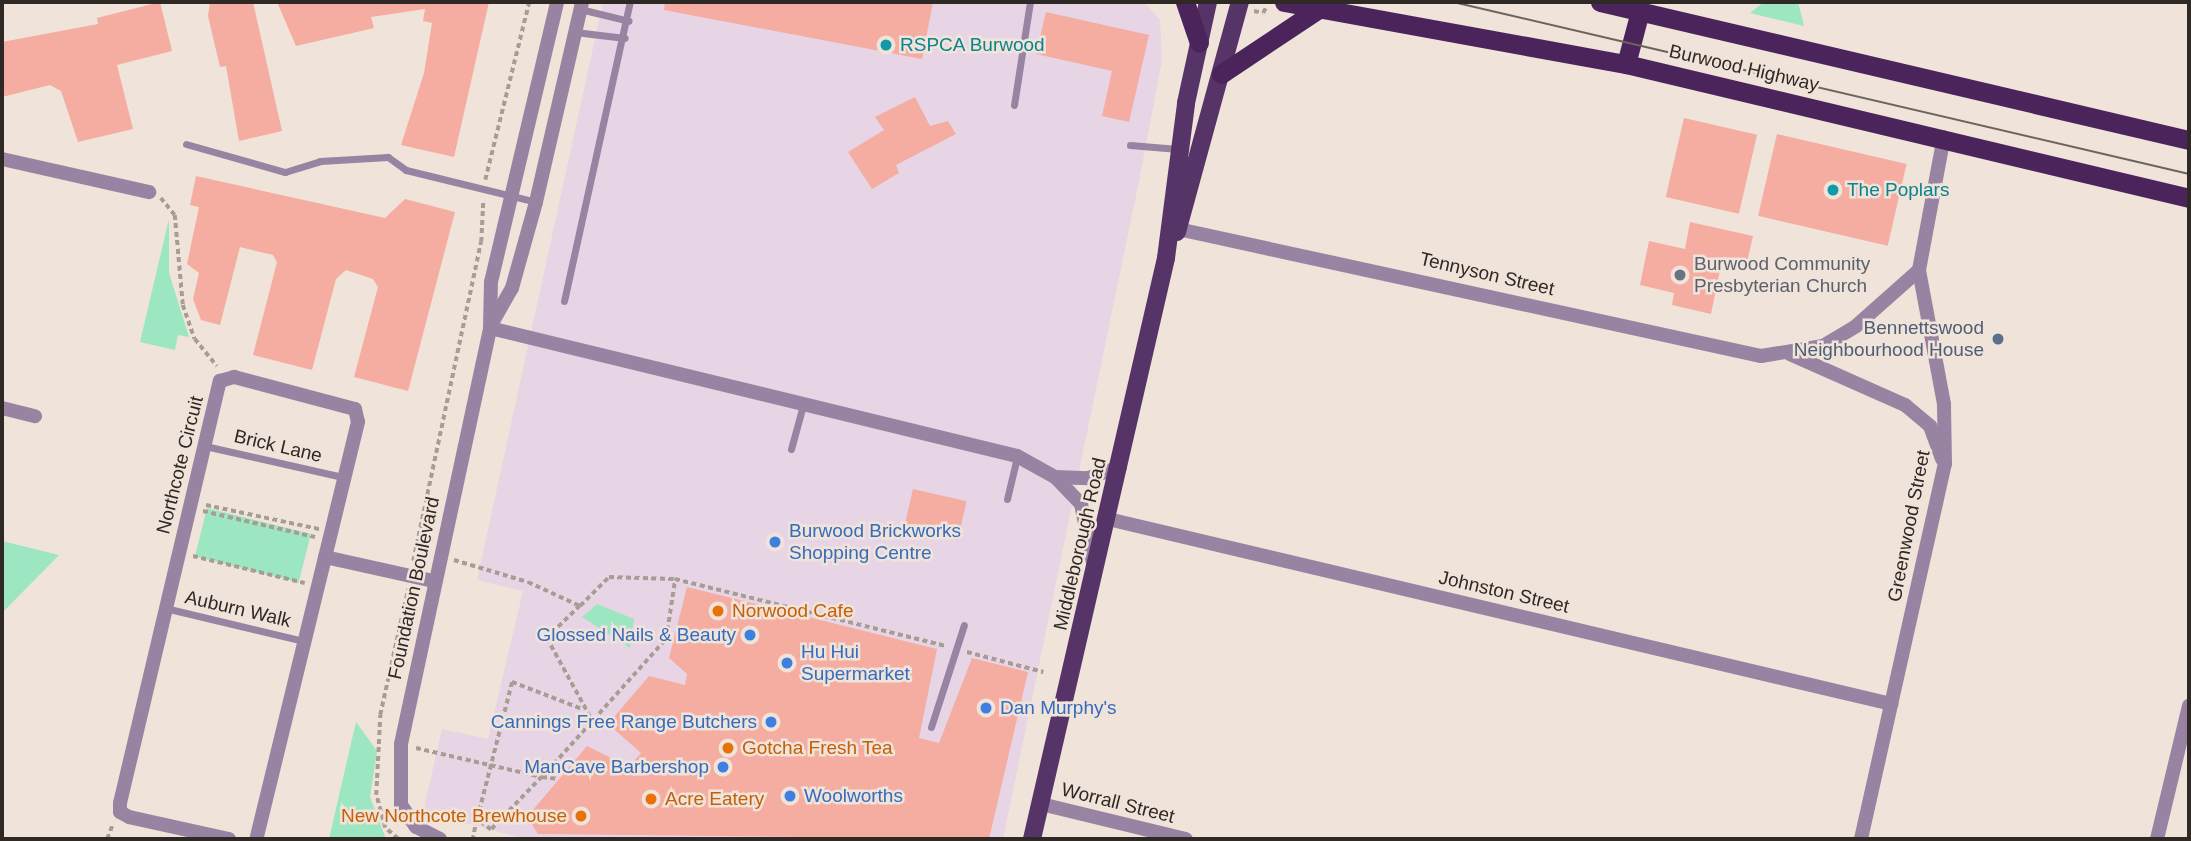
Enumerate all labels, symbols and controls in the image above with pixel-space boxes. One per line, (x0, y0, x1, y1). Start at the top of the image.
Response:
place label: RSPCA Burwood (900, 34, 1046, 56)
marker: RSPCA Burwood (878, 37, 894, 53)
street label: Burwood Highway (1667, 40, 1821, 96)
place label: The Poplars (1847, 179, 1949, 201)
marker: The Poplars (1825, 182, 1841, 198)
street label: Tennyson Street (1418, 247, 1556, 301)
place label: Burwood Community Presbyterian Church (1694, 253, 1870, 297)
marker: Burwood Community Presbyterian Church (1672, 267, 1688, 283)
place label: Bennettswood Neighbourhood House (1794, 317, 1984, 361)
marker: Bennettswood Neighbourhood House (1990, 331, 2006, 347)
street label: Northcote Circuit (152, 394, 208, 536)
street label: Brick Lane (232, 425, 324, 467)
street label: Greenwood Street (1883, 448, 1935, 604)
street label: Middleborough Road (1049, 455, 1111, 633)
street label: Foundation Boulevard (384, 495, 444, 681)
place label: Burwood Brickworks Shopping Centre (789, 520, 961, 564)
marker: Burwood Brickworks Shopping Centre (767, 534, 783, 550)
street label: Johnston Street (1437, 566, 1571, 618)
street label: Auburn Walk (183, 586, 293, 632)
place label: Norwood Cafe (732, 600, 853, 622)
marker: Norwood Cafe (710, 603, 726, 619)
place label: Glossed Nails & Beauty (536, 624, 736, 646)
marker: Glossed Nails & Beauty (742, 627, 758, 643)
place label: Hu Hui Supermarket (801, 641, 910, 685)
marker: Hu Hui Supermarket (779, 655, 795, 671)
place label: Dan Murphy's (1000, 697, 1117, 719)
marker: Dan Murphy's (978, 700, 994, 716)
place label: Cannings Free Range Butchers (491, 711, 757, 733)
marker: Cannings Free Range Butchers (763, 714, 779, 730)
place label: Gotcha Fresh Tea (742, 737, 893, 759)
marker: Gotcha Fresh Tea (720, 740, 736, 756)
place label: ManCave Barbershop (524, 756, 709, 778)
marker: ManCave Barbershop (715, 759, 731, 775)
street label: Worrall Street (1059, 778, 1177, 828)
place label: Woolworths (804, 785, 903, 807)
place label: Acre Eatery (665, 788, 764, 810)
marker: Woolworths (782, 788, 798, 804)
marker: Acre Eatery (643, 791, 659, 807)
place label: New Northcote Brewhouse (341, 805, 567, 827)
marker: New Northcote Brewhouse (573, 808, 589, 824)

